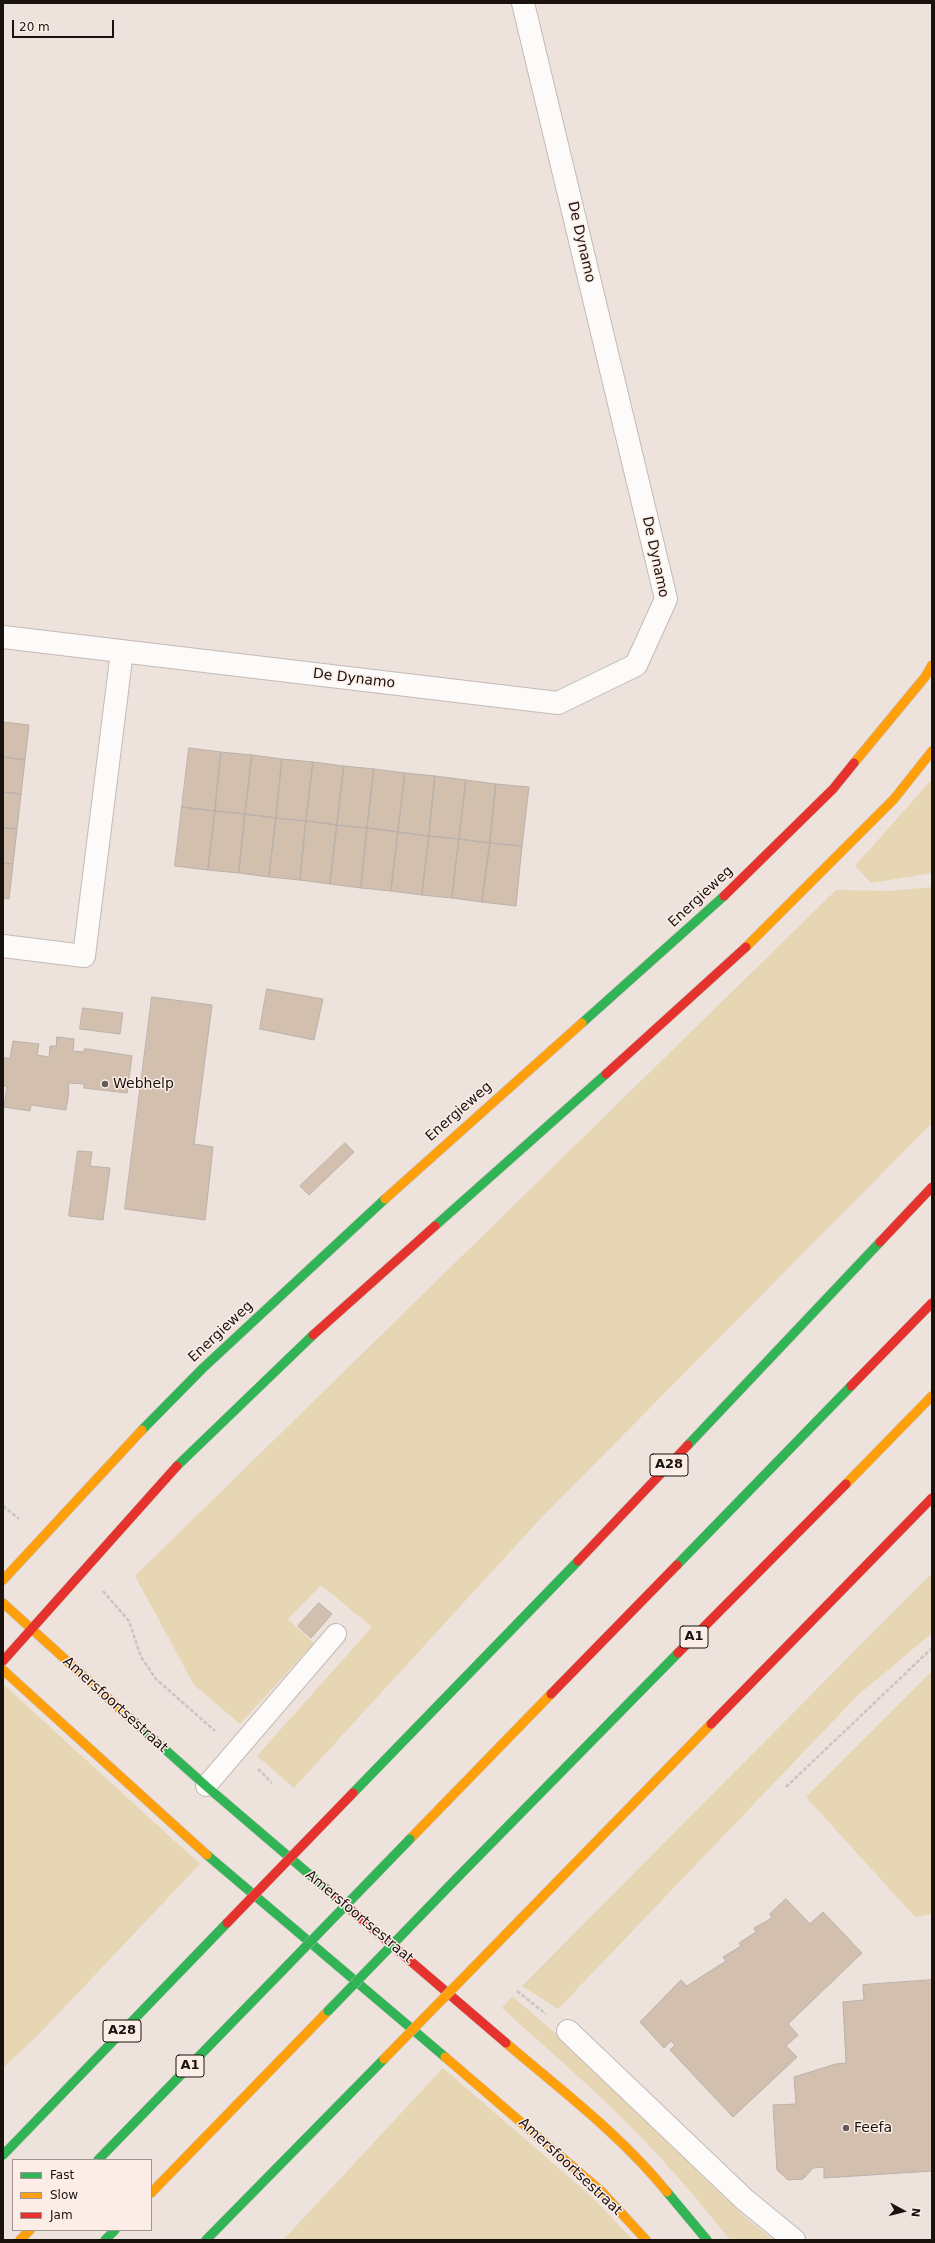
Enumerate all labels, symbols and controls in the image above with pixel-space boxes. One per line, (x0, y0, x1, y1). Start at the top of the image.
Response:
scale bar (14, 12, 116, 38)
text: 20 m (19, 20, 50, 34)
street label: De Dynamo (564, 200, 598, 284)
street label: De Dynamo (638, 515, 672, 599)
street label: De Dynamo (312, 666, 396, 692)
street label: Energieweg (665, 863, 737, 931)
place label: Webhelp (113, 1076, 174, 1092)
marker: Webhelp (100, 1079, 110, 1089)
street label: Energieweg (422, 1079, 496, 1145)
street label: Energieweg (185, 1298, 257, 1366)
road number: A28 (650, 1454, 688, 1476)
road number: A1 (680, 1626, 708, 1648)
street label: Amersfoortsestraat (59, 1653, 171, 1757)
street label: Amersfoortsestraat (302, 1867, 416, 1967)
road number: A28 (103, 2020, 141, 2042)
road number: A1 (176, 2055, 204, 2077)
street label: Amersfoortsestraat (515, 2115, 625, 2219)
place label: Feefa (854, 2120, 892, 2136)
marker: Feefa (841, 2123, 851, 2133)
legend (12, 2159, 152, 2231)
text: Fast (50, 2168, 74, 2182)
text: Slow (50, 2188, 78, 2202)
north arrow (883, 2191, 923, 2231)
text: N (908, 2207, 922, 2218)
text: Jam (50, 2208, 73, 2222)

